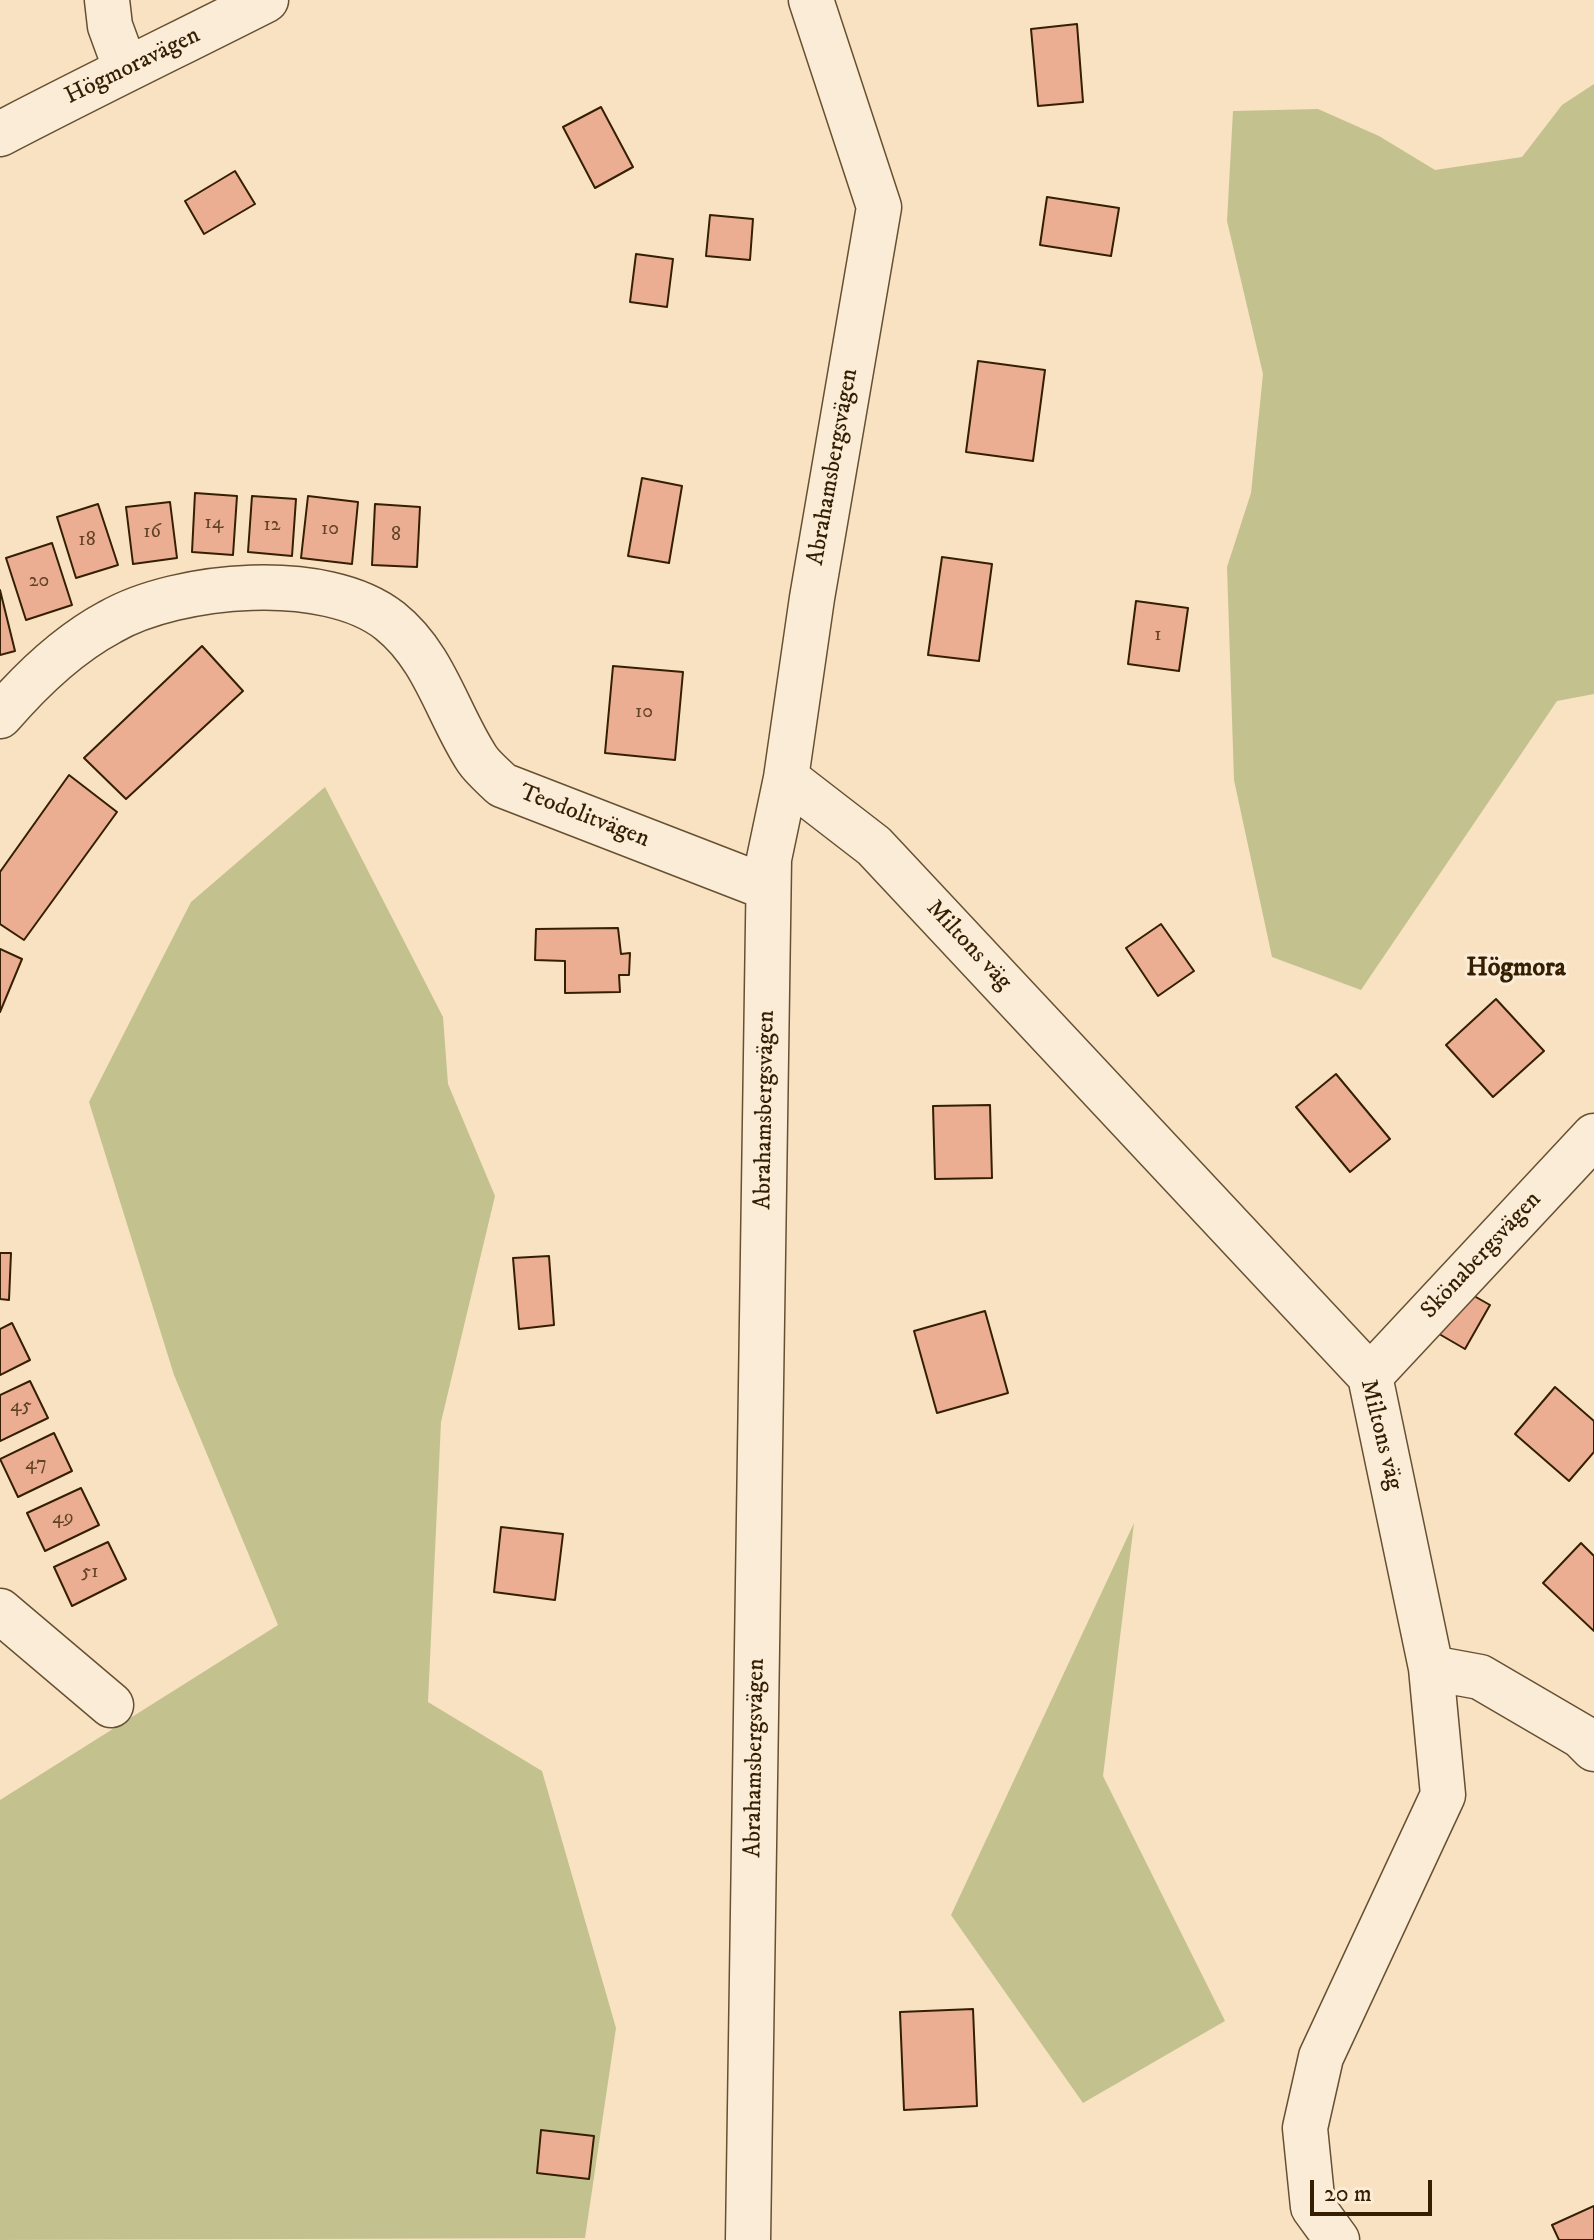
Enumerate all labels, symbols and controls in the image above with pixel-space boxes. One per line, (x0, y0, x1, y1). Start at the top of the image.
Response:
street label: Högmoravägen (61, 22, 205, 112)
street label: Abrahamsbergsvägen (803, 366, 865, 568)
house number: 14 (205, 512, 223, 536)
house number: 12 (263, 514, 281, 538)
house number: 10 (321, 518, 339, 542)
house number: 16 (143, 521, 161, 545)
house number: 8 (391, 524, 401, 548)
house number: 18 (78, 529, 96, 553)
house number: 20 (29, 570, 49, 594)
house number: 1 (1154, 624, 1162, 648)
house number: 10 (635, 701, 653, 725)
street label: Teodolitvägen (515, 779, 653, 855)
street label: Miltons väg (919, 895, 1017, 997)
district label: Högmora (1466, 954, 1566, 986)
street label: Abrahamsbergsvägen (750, 1010, 782, 1210)
street label: Skönabergsvägen (1416, 1186, 1548, 1326)
street label: Miltons väg (1352, 1377, 1408, 1493)
house number: 45 (10, 1395, 32, 1419)
house number: 47 (25, 1453, 47, 1477)
house number: 49 (52, 1507, 74, 1531)
house number: 51 (81, 1561, 99, 1585)
street label: Abrahamsbergsvägen (740, 1658, 772, 1858)
scale bar (1314, 2164, 1436, 2214)
text: 20 m (1324, 2179, 1372, 2209)

